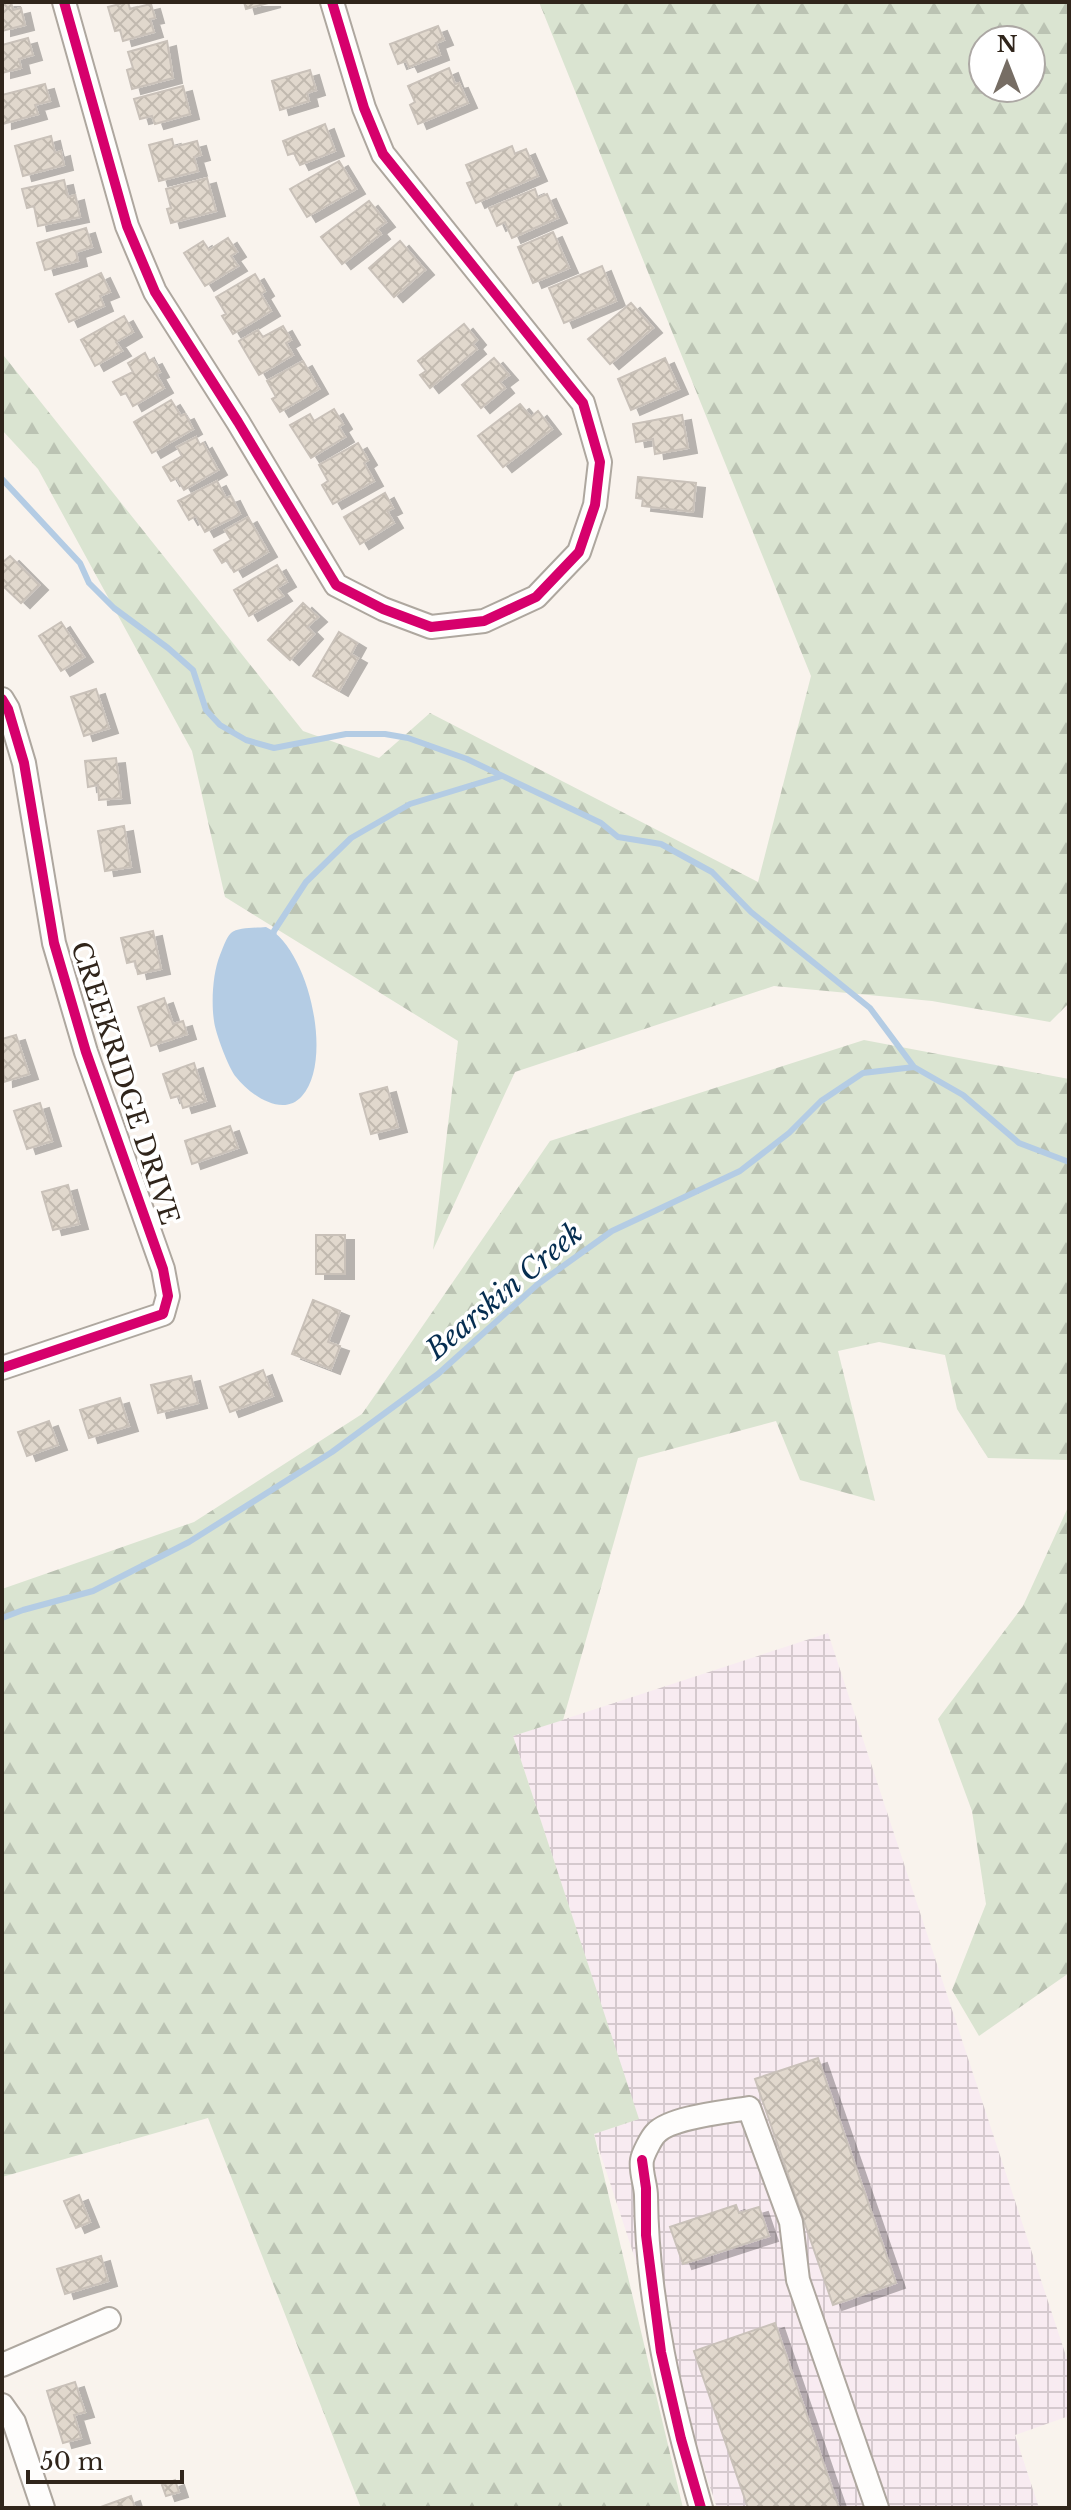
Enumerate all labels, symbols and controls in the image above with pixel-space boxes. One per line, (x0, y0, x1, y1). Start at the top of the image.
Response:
north arrow (967, 24, 1047, 104)
text: N (997, 31, 1018, 58)
street label: CREEKRIDGE DRIVE (64, 937, 186, 1229)
water label: Bearskin Creek (418, 1216, 590, 1368)
scale bar (28, 2434, 182, 2484)
text: 50 m (40, 2447, 104, 2476)

